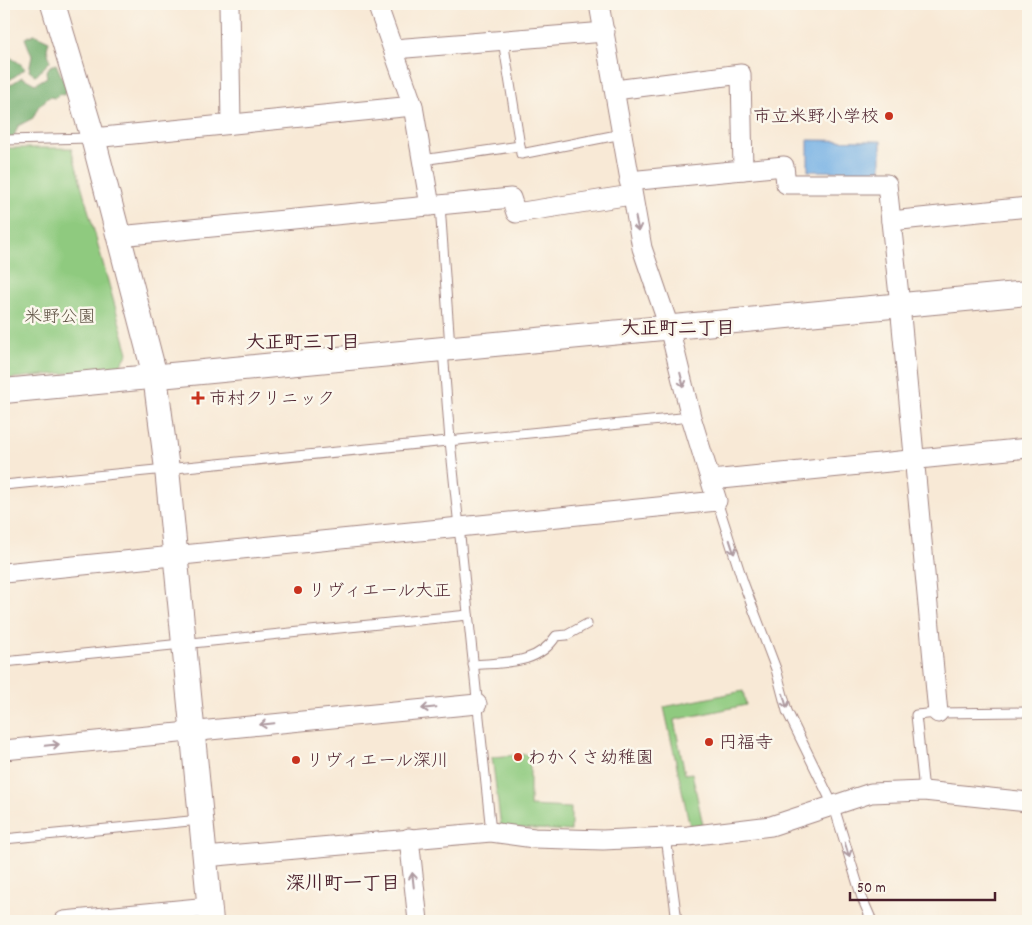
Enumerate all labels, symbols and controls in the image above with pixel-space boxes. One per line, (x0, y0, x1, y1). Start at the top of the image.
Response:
place label: 市立米野小学校 (753, 106, 879, 131)
marker: 市立米野小学校 (883, 110, 895, 122)
one-way arrow (633, 216, 642, 232)
park label: 米野公園 (24, 306, 96, 331)
district label: 大正町二丁目 (621, 317, 735, 344)
district label: 大正町三丁目 (246, 331, 360, 358)
one-way arrow (678, 372, 687, 388)
place label: 市村クリニック (209, 388, 335, 413)
marker: 市村クリニック (191, 391, 205, 405)
one-way arrow (727, 539, 737, 555)
place label: リヴィエール大正 (308, 580, 451, 605)
marker: リヴィエール大正 (292, 584, 304, 596)
one-way arrow (781, 692, 790, 708)
one-way arrow (421, 704, 437, 713)
one-way arrow (259, 719, 275, 729)
place label: 円福寺 (719, 732, 773, 757)
marker: 円福寺 (703, 736, 715, 748)
one-way arrow (44, 740, 60, 750)
place label: わかくさ幼稚園 (528, 747, 654, 772)
place label: リヴィエール深川 (306, 750, 449, 775)
marker: わかくさ幼稚園 (512, 751, 524, 763)
marker: リヴィエール深川 (290, 754, 302, 766)
one-way arrow (843, 842, 853, 858)
scale bar (850, 870, 994, 902)
district label: 深川町一丁目 (286, 872, 400, 899)
one-way arrow (408, 872, 418, 888)
text: 50 m (857, 878, 886, 900)

